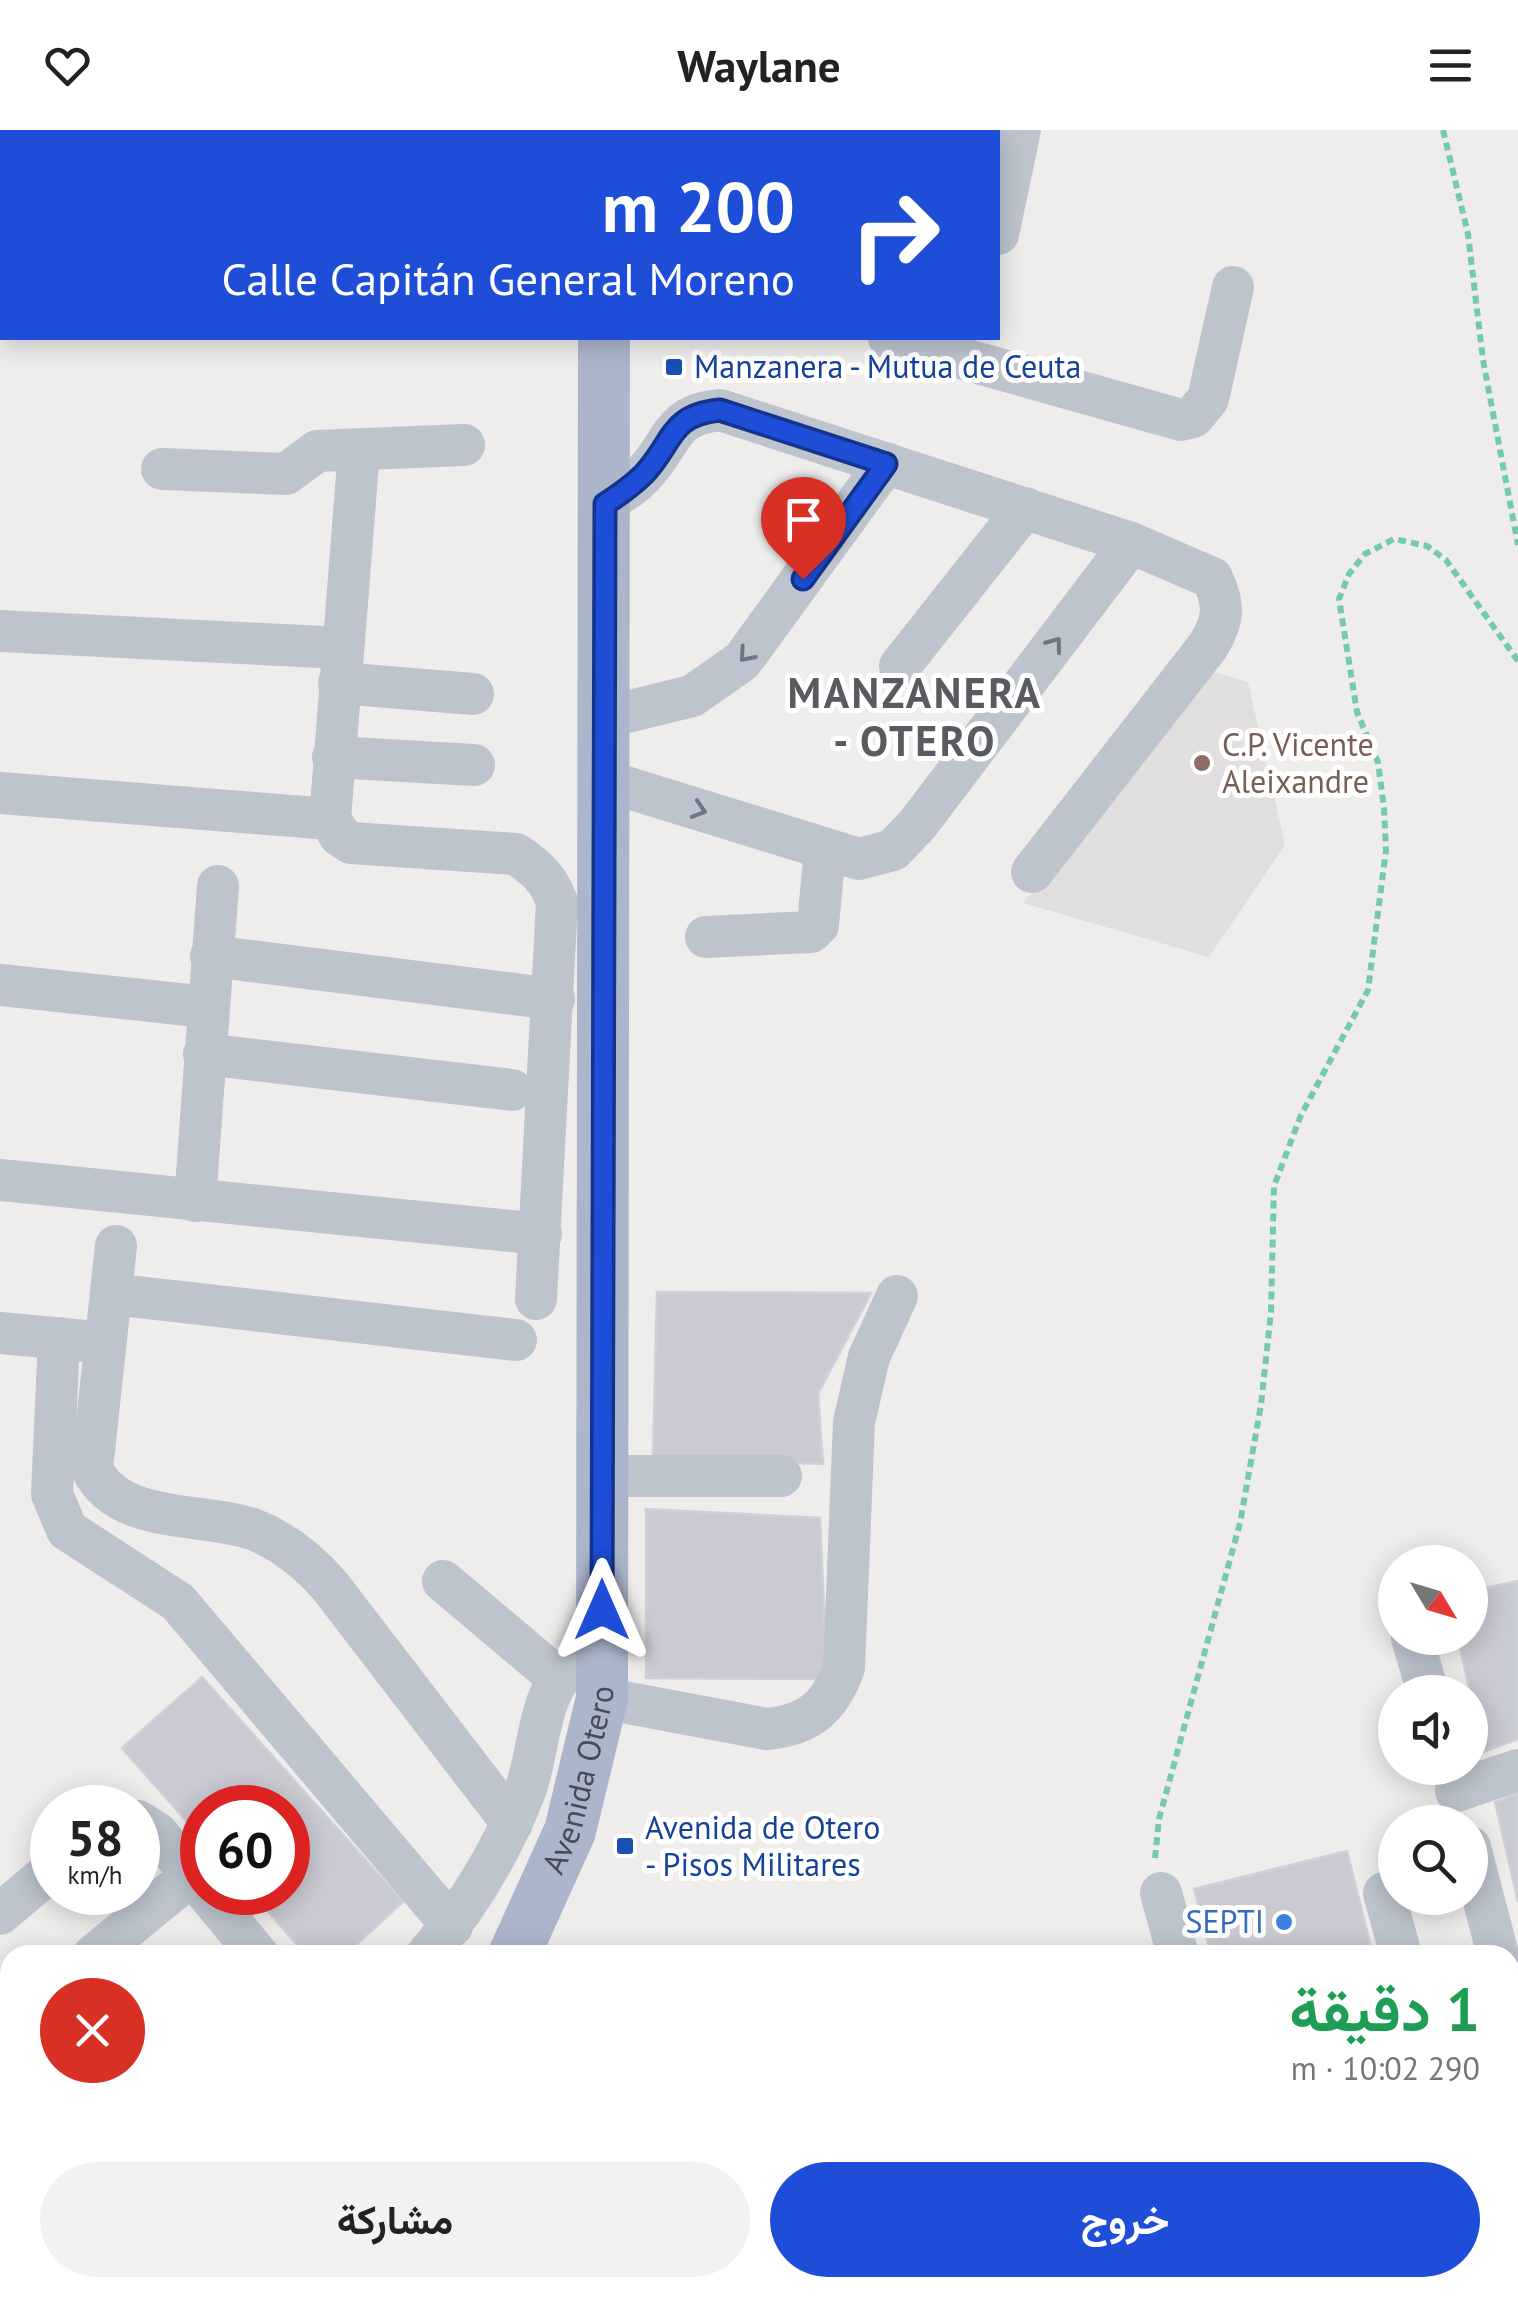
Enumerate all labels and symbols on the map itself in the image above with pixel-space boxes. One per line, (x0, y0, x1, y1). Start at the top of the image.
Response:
place label: Manzanera - Mutua de Ceuta (694, 345, 1081, 387)
marker: Manzanera - Mutua de Ceuta (663, 356, 685, 378)
pin (761, 477, 846, 580)
one-way arrow (1043, 637, 1060, 655)
one-way arrow (739, 643, 757, 662)
district label: MANZANERA - OTERO (788, 665, 1042, 768)
place label: C.P. Vicente Aleixandre (1222, 723, 1374, 802)
marker: C.P. Vicente Aleixandre (1191, 752, 1213, 774)
one-way arrow (690, 798, 707, 818)
north arrow (1378, 1545, 1488, 1655)
position arrow (550, 1558, 654, 1662)
street label: Avenida Otero (532, 1686, 622, 1880)
speed limit sign: 60 (180, 1785, 310, 1915)
place label: Avenida de Otero - Pisos Militares (645, 1806, 880, 1885)
marker: Avenida de Otero - Pisos Militares (614, 1835, 636, 1857)
place label: SEPTI (1185, 1900, 1264, 1942)
marker: SEPTI (1273, 1911, 1295, 1933)

